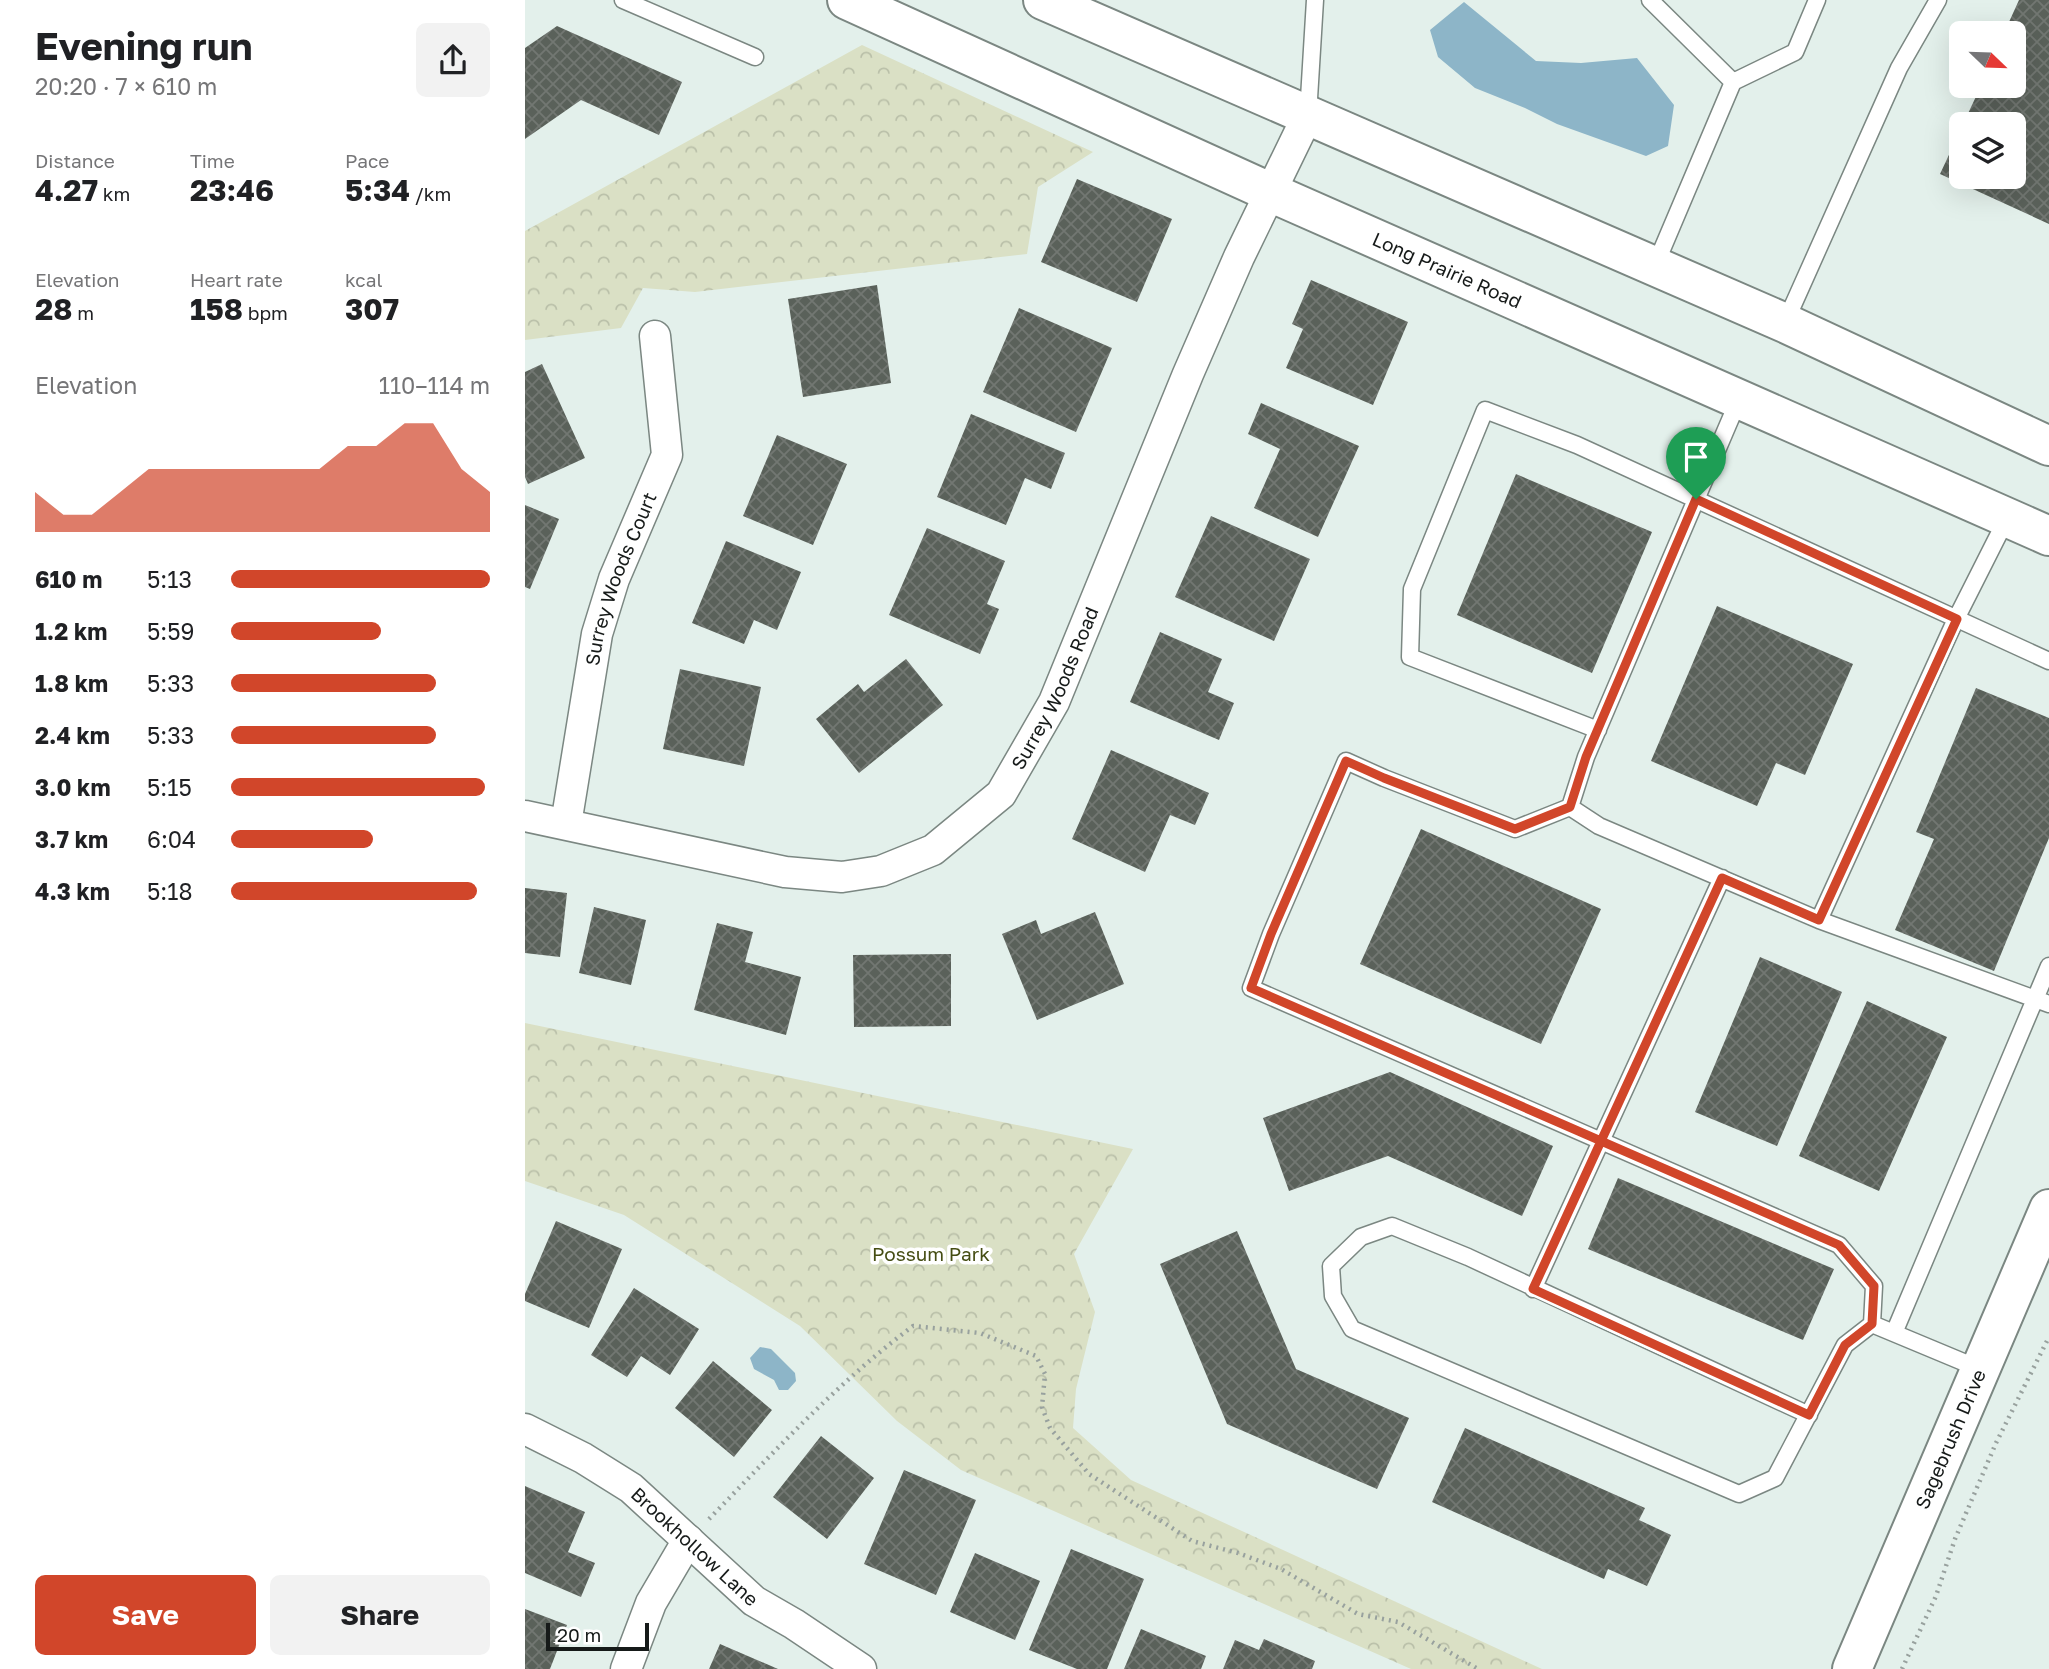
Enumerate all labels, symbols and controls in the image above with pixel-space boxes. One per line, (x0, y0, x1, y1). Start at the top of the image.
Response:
north arrow (1949, 21, 2027, 98)
map controls (1949, 21, 2026, 189)
text: Evening run (35, 23, 253, 68)
button: share (416, 23, 490, 97)
text: 20:20 · 7 × 610 m (35, 72, 217, 100)
button: layers (1949, 112, 2026, 189)
text: Distance (35, 149, 115, 172)
text: Time (190, 149, 235, 172)
text: Pace (345, 149, 389, 172)
text: 4.27 (35, 172, 98, 208)
text: 23:46 (190, 172, 274, 208)
text: 5:34 (345, 172, 410, 208)
text: km (98, 182, 130, 205)
text: /km (410, 182, 451, 205)
street label: Long Prairie Road (1369, 227, 1525, 313)
text: Elevation (35, 268, 120, 291)
text: Heart rate (190, 268, 283, 291)
text: kcal (345, 268, 383, 291)
text: 28 (35, 291, 73, 327)
text: 158 (190, 291, 243, 327)
text: 307 (345, 291, 399, 327)
text: m (73, 301, 94, 324)
text: bpm (243, 301, 288, 324)
text: Elevation (35, 371, 137, 399)
text: 110–114 m (379, 371, 490, 399)
pin (1666, 427, 1726, 499)
icon: arrive (1677, 438, 1715, 476)
street label: Surrey Woods Court (580, 489, 661, 667)
text: 610 m (35, 565, 102, 593)
text: 5:13 (147, 565, 192, 593)
street label: Surrey Woods Road (1006, 603, 1103, 773)
text: 1.2 km (35, 617, 107, 645)
text: 5:59 (147, 617, 195, 645)
text: 1.8 km (35, 669, 108, 697)
text: 5:33 (147, 669, 194, 697)
text: 2.4 km (35, 721, 110, 749)
text: 5:33 (147, 721, 194, 749)
text: 3.0 km (35, 773, 111, 801)
text: 5:15 (147, 773, 192, 801)
text: 3.7 km (35, 825, 108, 853)
text: 6:04 (147, 825, 196, 853)
text: 4.3 km (35, 877, 110, 905)
text: 5:18 (147, 877, 192, 905)
park label: Possum Park (872, 1242, 990, 1265)
street label: Sagebrush Drive (1910, 1366, 1990, 1512)
street label: Brookhollow Lane (627, 1482, 763, 1610)
button: Save (35, 1575, 256, 1655)
button: Share (270, 1575, 490, 1655)
scale bar (546, 1620, 649, 1652)
text: 20 m (557, 1623, 601, 1646)

